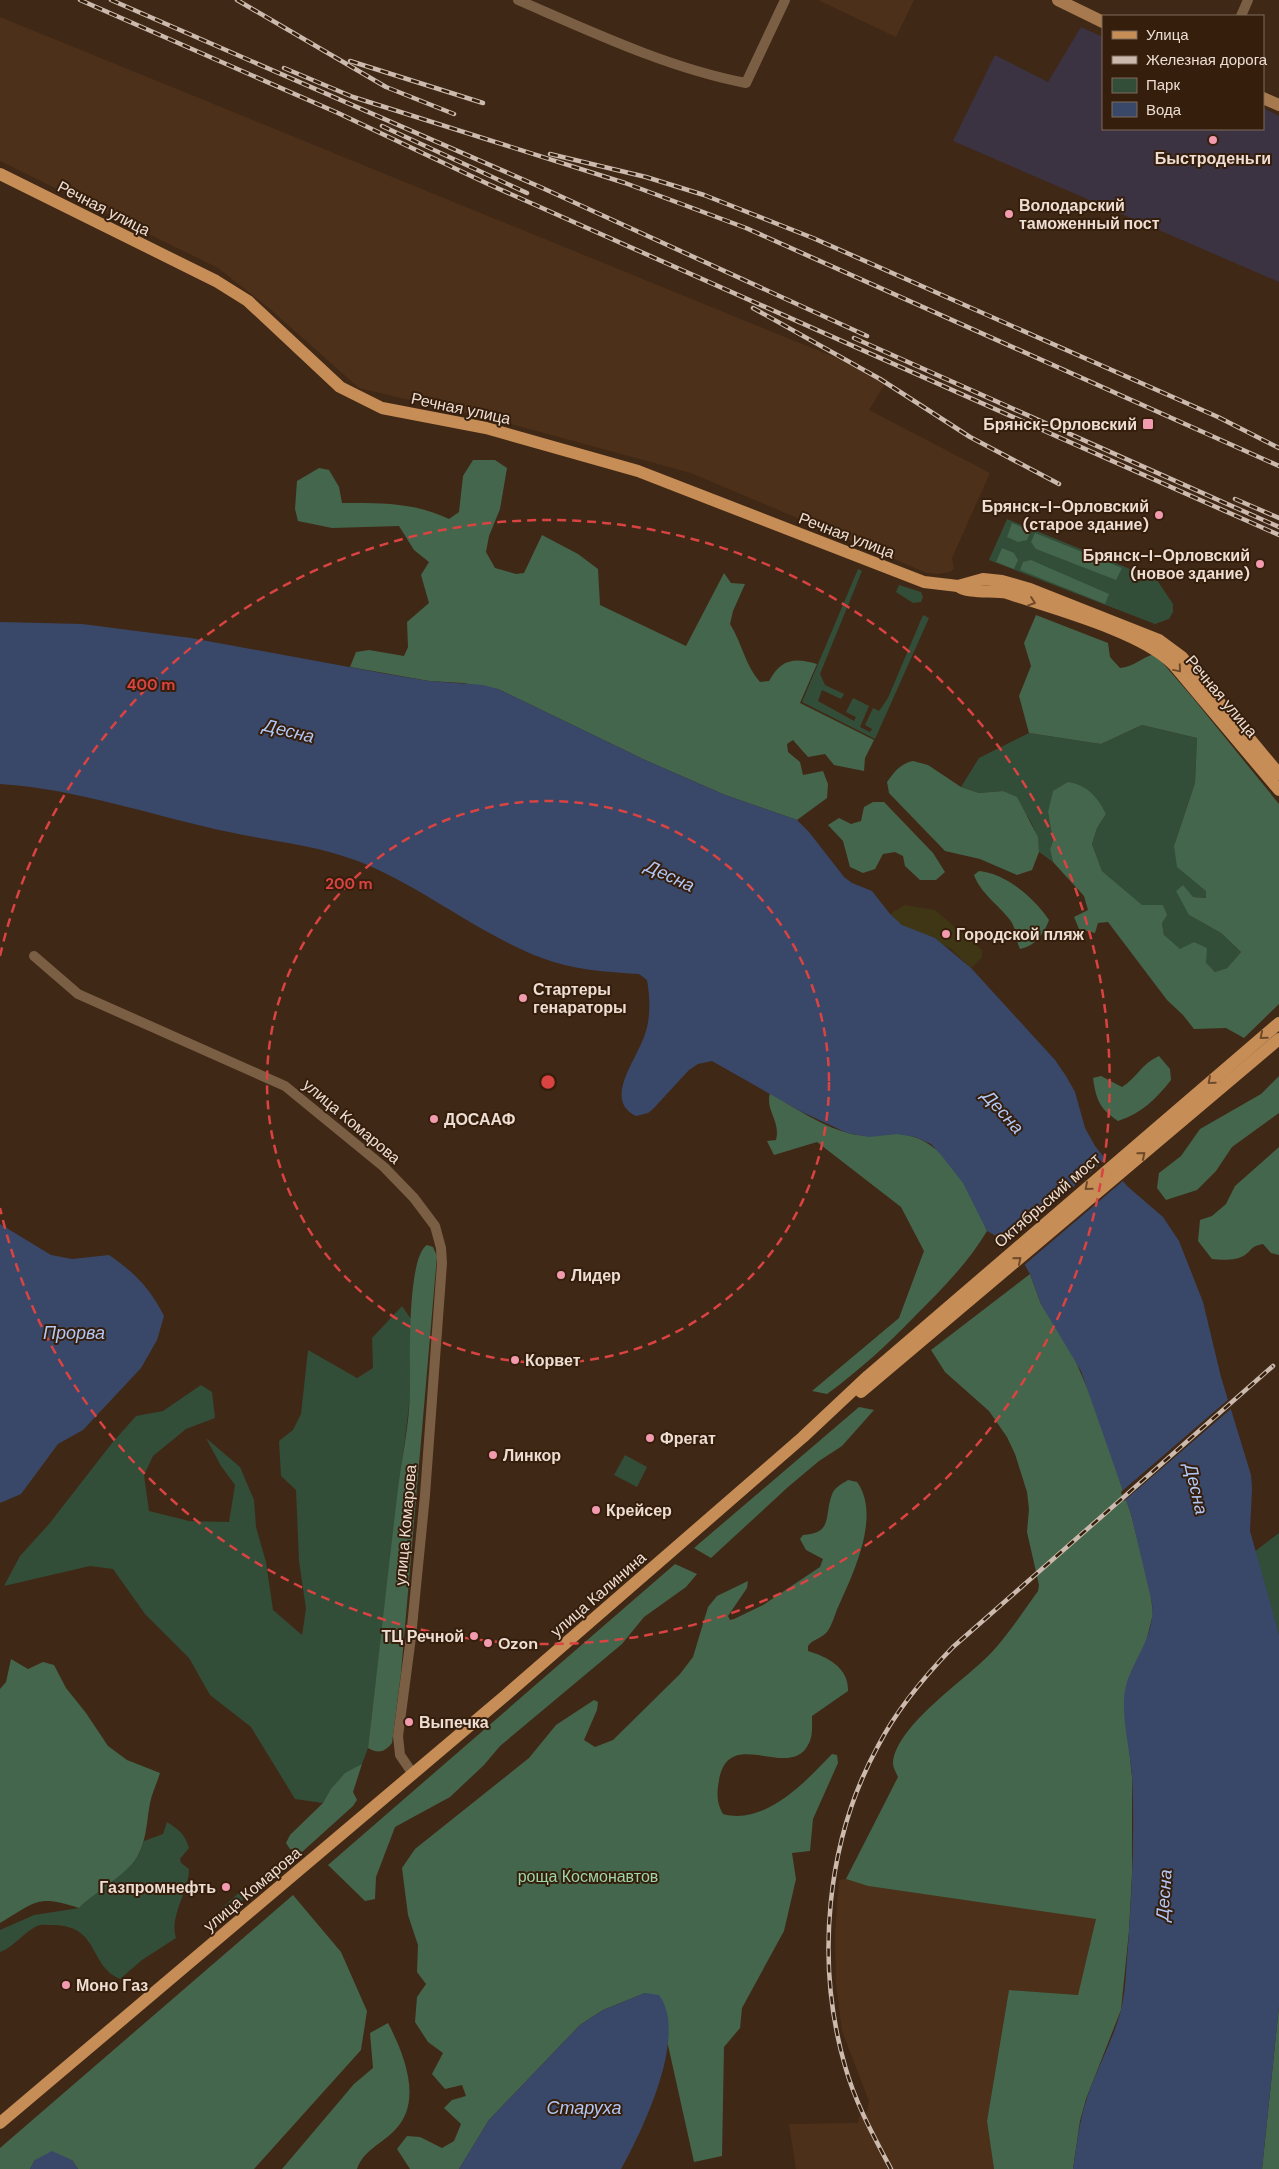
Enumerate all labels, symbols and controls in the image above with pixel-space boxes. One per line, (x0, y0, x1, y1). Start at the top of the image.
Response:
legend (1102, 15, 1264, 130)
text: Улица (1146, 25, 1189, 45)
text: Железная дорога (1146, 50, 1268, 70)
text: Парк (1146, 75, 1180, 95)
text: Вода (1146, 100, 1182, 120)
marker: Быстроденьги (1207, 134, 1219, 146)
place label: Быстроденьги (1155, 148, 1271, 169)
street label: Речная улица (54, 176, 154, 241)
place label: Володарский таможенный пост (1019, 195, 1160, 234)
marker: Володарский таможенный пост (1003, 208, 1015, 220)
street label: Речная улица (409, 388, 513, 429)
place label: Брянск-Орловский (983, 414, 1137, 435)
marker: Брянск-Орловский (1141, 417, 1155, 431)
place label: Брянск-I-Орловский (старое здание) (982, 496, 1149, 535)
street label: Речная улица (796, 508, 898, 563)
marker: Брянск-I-Орловский (старое здание) (1153, 509, 1165, 521)
place label: Брянск-I-Орловский (новое здание) (1083, 545, 1250, 584)
marker: Брянск-I-Орловский (новое здание) (1254, 558, 1266, 570)
one-way arrow (1028, 596, 1036, 606)
street label: Речная улица (1181, 651, 1262, 742)
one-way arrow (1172, 664, 1181, 673)
text: 400 m (127, 675, 175, 695)
water label: Десна (259, 713, 317, 749)
water label: Десна (640, 853, 698, 898)
text: 200 m (325, 874, 373, 894)
place label: Городской пляж (956, 924, 1085, 945)
marker: Городской пляж (940, 928, 952, 940)
place label: Стартеры генараторы (533, 979, 627, 1018)
marker: Стартеры генараторы (517, 992, 529, 1004)
one-way arrow (1260, 1030, 1269, 1039)
centre of rings (539, 1073, 557, 1091)
street label: улица Комарова (298, 1074, 405, 1168)
one-way arrow (1207, 1075, 1216, 1084)
water label: Десна (976, 1083, 1029, 1139)
place label: ДОСААФ (444, 1109, 516, 1130)
marker: ДОСААФ (428, 1113, 440, 1125)
street label: Октябрьский мост (990, 1148, 1105, 1252)
one-way arrow (1136, 1152, 1145, 1161)
one-way arrow (1084, 1181, 1093, 1190)
one-way arrow (1012, 1258, 1021, 1266)
place label: Лидер (571, 1265, 621, 1286)
marker: Лидер (555, 1269, 567, 1281)
water label: Прорва (43, 1321, 105, 1345)
place label: Корвет (525, 1350, 581, 1371)
marker: Корвет (509, 1354, 521, 1366)
place label: Фрегат (660, 1428, 716, 1449)
marker: Фрегат (644, 1432, 656, 1444)
place label: Линкор (503, 1445, 561, 1466)
marker: Линкор (487, 1449, 499, 1461)
water label: Десна (1178, 1459, 1213, 1517)
street label: улица Комарова (390, 1464, 421, 1586)
place label: Крейсер (606, 1500, 672, 1521)
marker: Крейсер (590, 1504, 602, 1516)
street label: улица Калинина (546, 1547, 651, 1642)
place label: ТЦ Речной (381, 1626, 464, 1647)
marker: ТЦ Речной (468, 1630, 480, 1642)
place label: Ozon (498, 1633, 538, 1654)
marker: Ozon (482, 1637, 494, 1649)
place label: Выпечка (419, 1712, 489, 1733)
marker: Выпечка (403, 1716, 415, 1728)
street label: улица Комарова (199, 1842, 306, 1936)
park label: роща Космонавтов (518, 1866, 658, 1887)
water label: Десна (1150, 1869, 1178, 1923)
place label: Газпромнефть (99, 1877, 216, 1898)
marker: Газпромнефть (220, 1881, 232, 1893)
place label: Моно Газ (76, 1975, 148, 1996)
marker: Моно Газ (60, 1979, 72, 1991)
water label: Старуха (546, 2096, 622, 2120)

